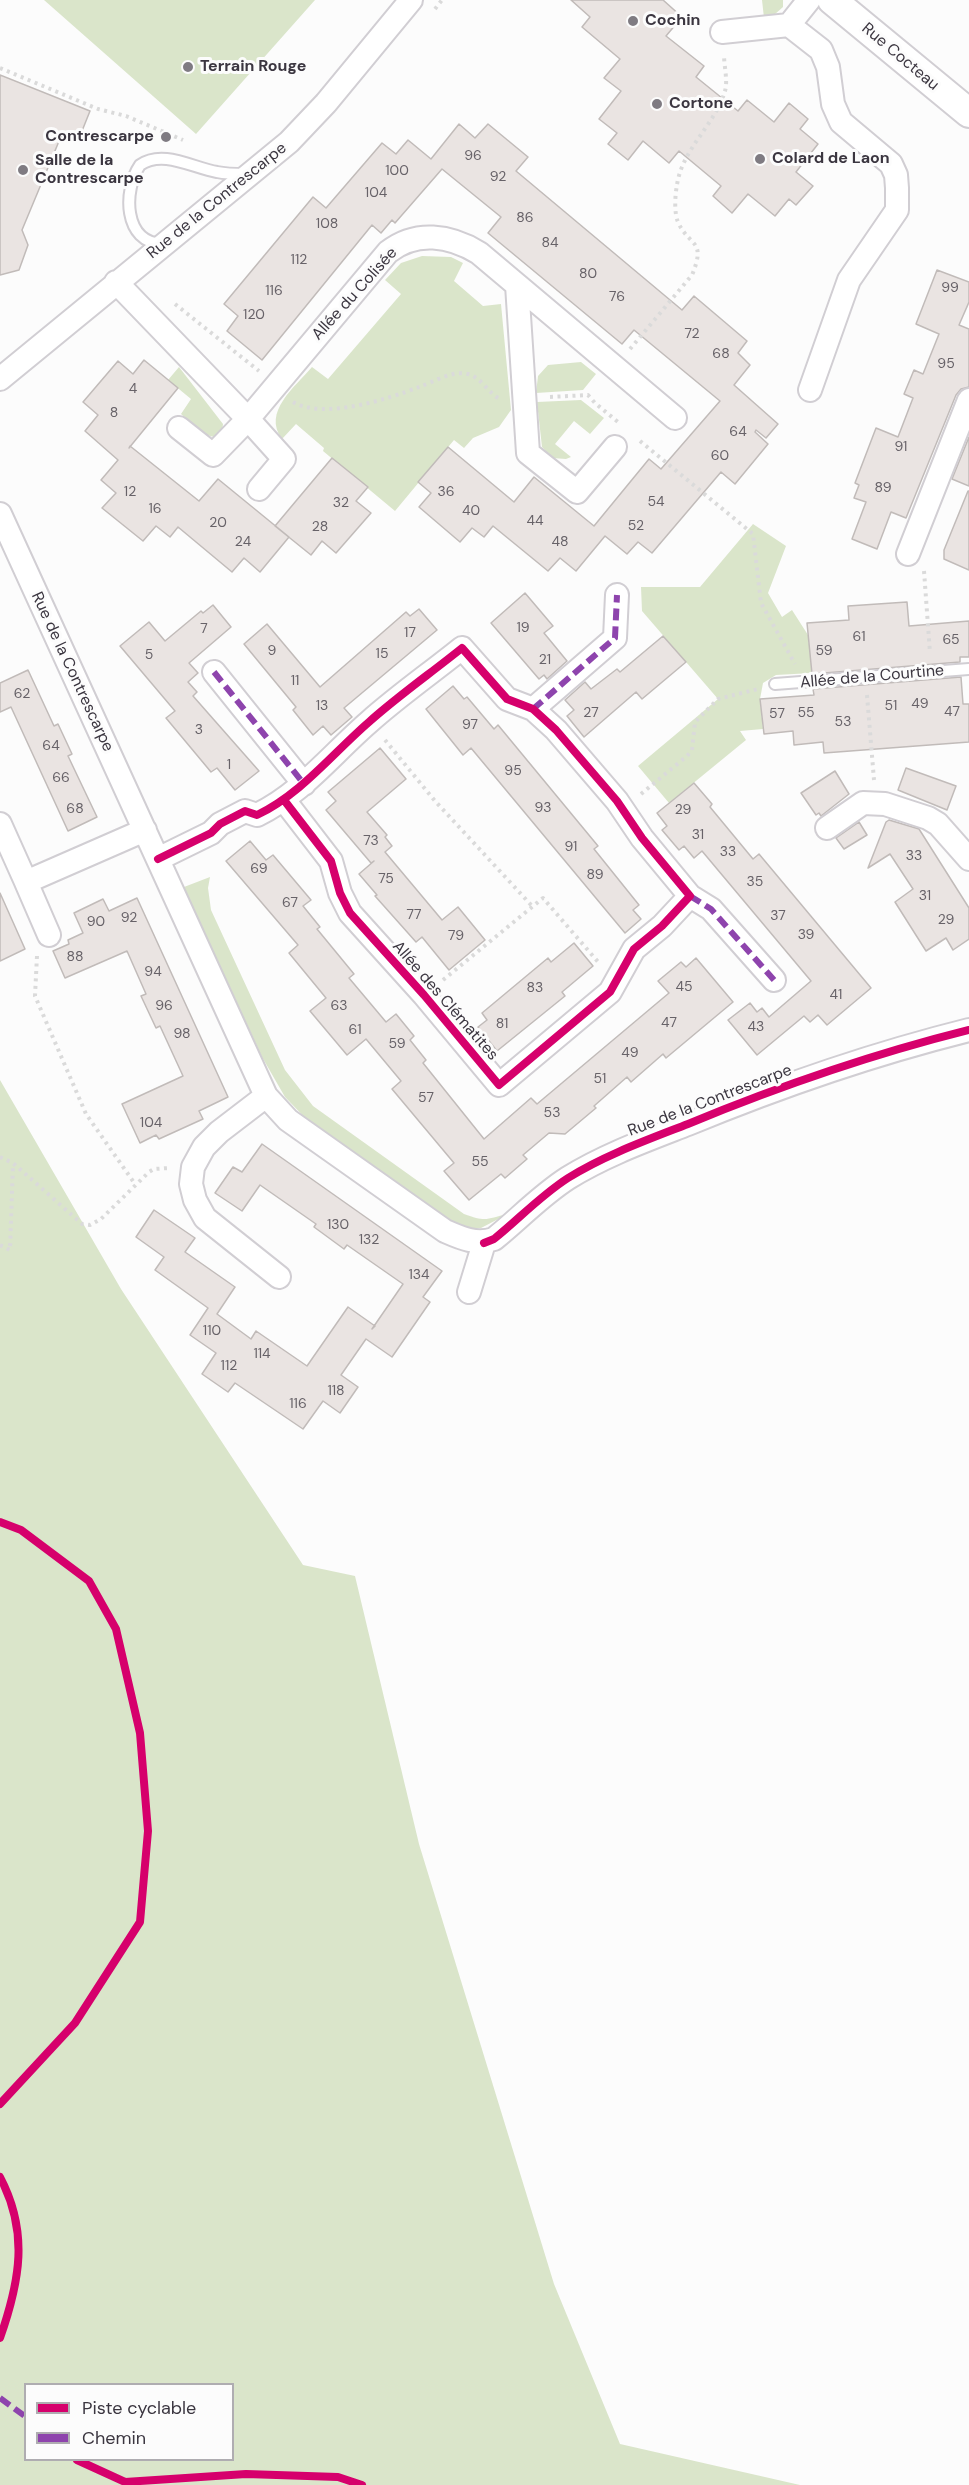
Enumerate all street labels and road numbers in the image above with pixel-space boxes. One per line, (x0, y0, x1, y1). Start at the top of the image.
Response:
street label: Rue Cocteau (857, 19, 943, 95)
street label: Rue de la Contrescarpe (143, 139, 291, 263)
street label: Allée du Colisée (308, 244, 402, 344)
street label: Rue de la Contrescarpe (27, 589, 117, 755)
street label: Allée de la Courtine (799, 661, 945, 693)
street label: Allée des Clématites (388, 937, 502, 1065)
street label: Rue de la Contrescarpe (625, 1061, 795, 1141)

